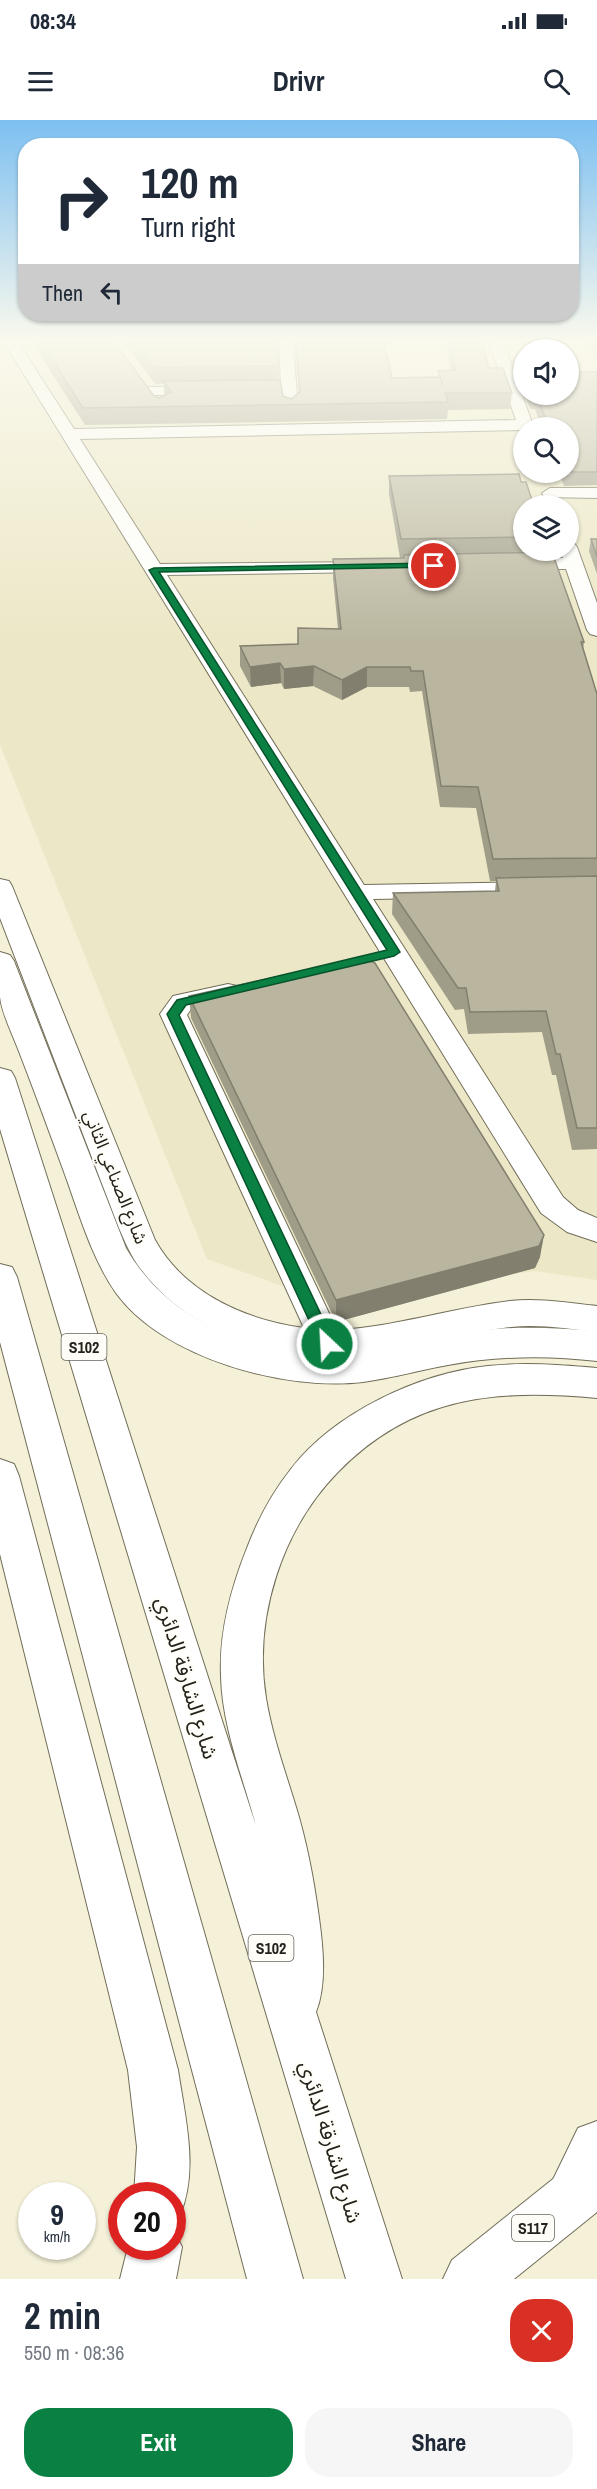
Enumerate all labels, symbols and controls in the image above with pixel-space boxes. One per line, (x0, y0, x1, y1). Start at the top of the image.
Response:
text: 08:34 (30, 6, 76, 36)
text: Drivr (273, 63, 324, 99)
icon: menu (24, 65, 57, 98)
icon: search (540, 65, 573, 98)
text: 120 m (141, 155, 239, 211)
icon: right (42, 162, 120, 240)
text: Turn right (141, 209, 235, 245)
icon: left (95, 276, 128, 309)
text: Then (42, 278, 83, 308)
map controls (513, 339, 579, 561)
button: sound (513, 339, 579, 405)
button: search (513, 417, 579, 483)
button: layers (513, 495, 579, 561)
pin (408, 540, 459, 591)
icon: arrive (417, 549, 450, 582)
street label: شارع الصناعي الثاني (76, 1106, 154, 1248)
position arrow (295, 1312, 359, 1376)
road number: S102 (62, 1334, 106, 1360)
street label: شارع الشارقة الدائري (147, 1593, 225, 1763)
road number: S102 (248, 1935, 294, 1961)
street label: شارع الشارقة الدائري (291, 2057, 369, 2227)
speed limit sign: 20 (108, 2182, 186, 2260)
text: 9 (50, 2194, 64, 2234)
road number: S117 (512, 2215, 554, 2241)
text: km/h (44, 2226, 70, 2247)
text: 2 min (24, 2292, 101, 2340)
button: close (510, 2299, 573, 2362)
text: 550 m · 08:36 (24, 2339, 124, 2366)
button: Exit (24, 2408, 293, 2477)
button: Share (305, 2408, 573, 2477)

